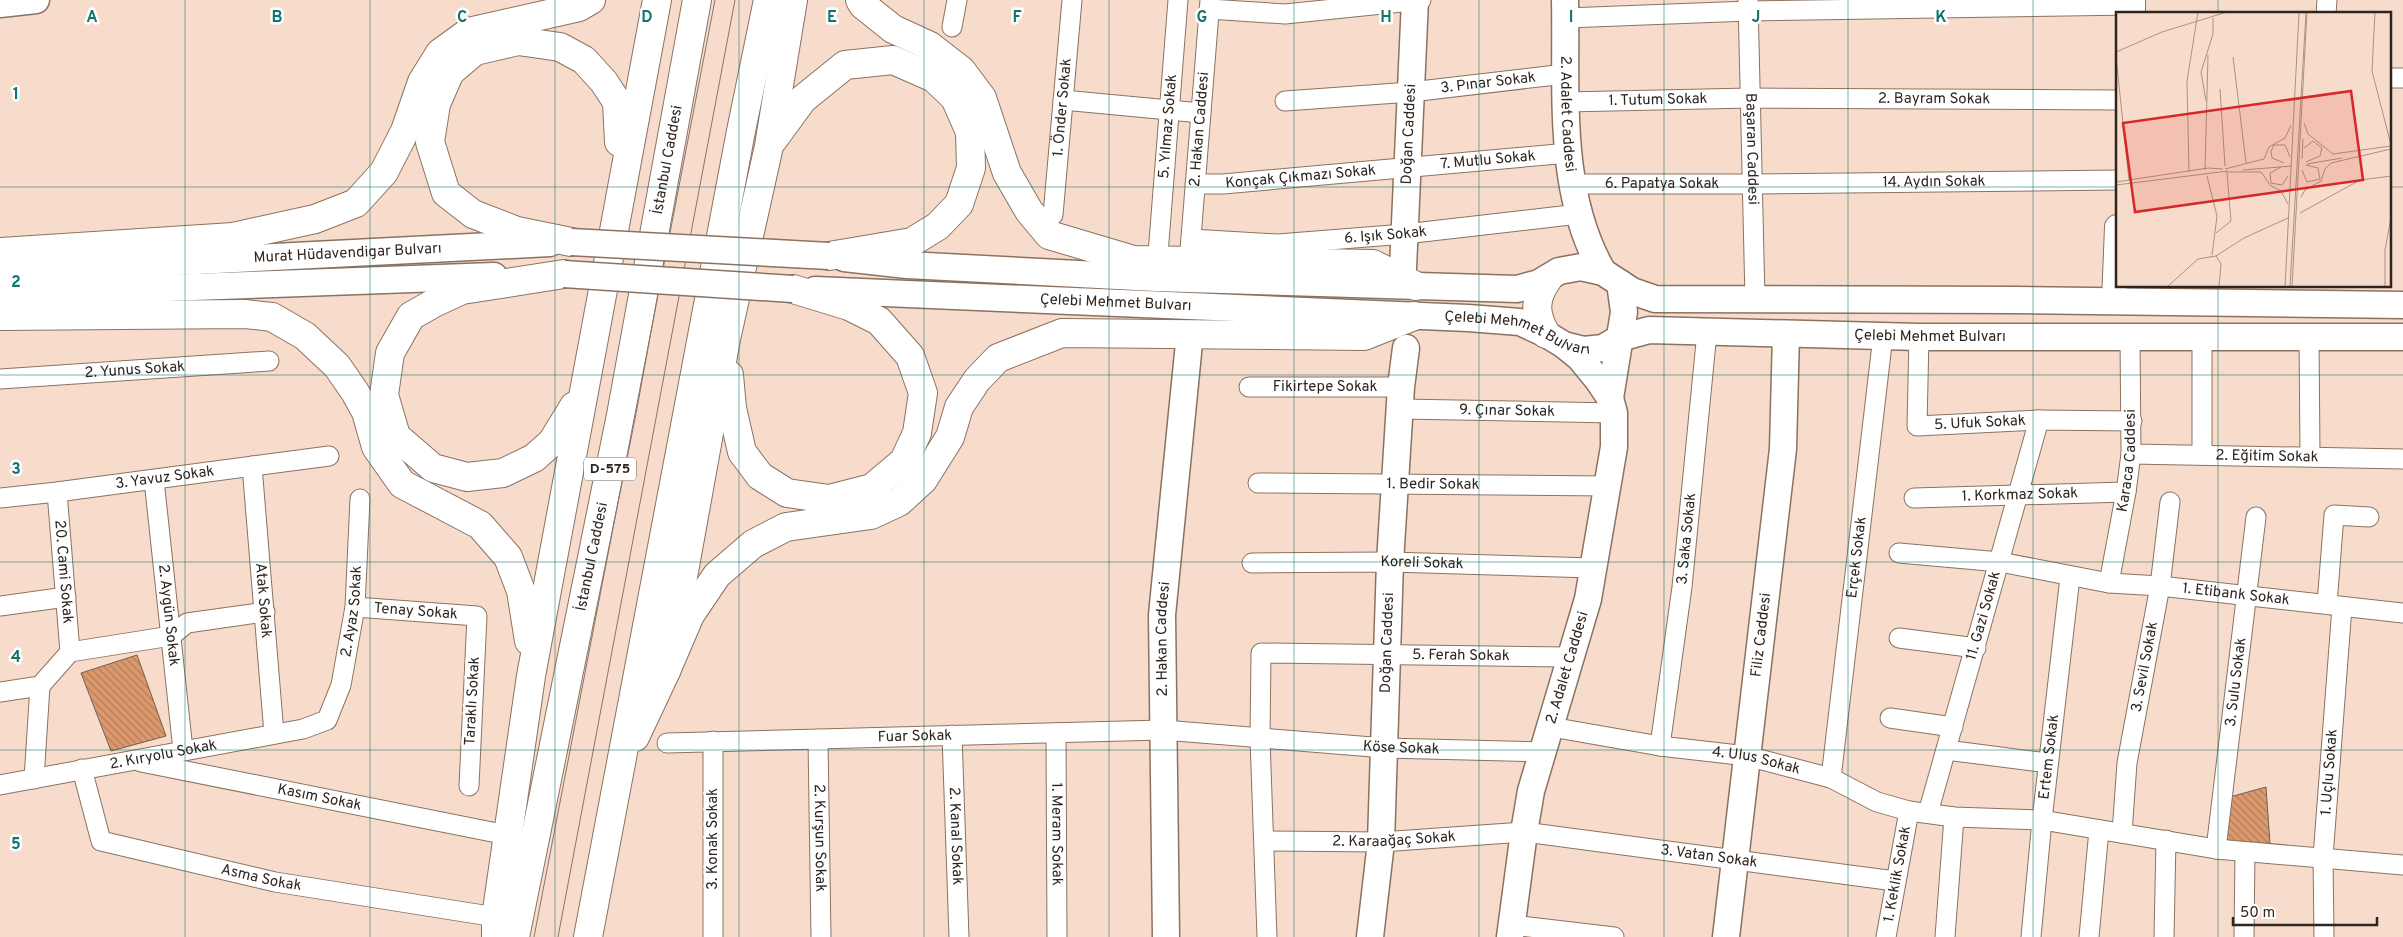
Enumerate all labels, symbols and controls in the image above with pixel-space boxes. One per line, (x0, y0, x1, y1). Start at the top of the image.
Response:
text: A (86, 8, 98, 28)
text: B (271, 8, 283, 28)
text: C (457, 8, 467, 28)
text: D (641, 8, 653, 28)
text: E (827, 8, 837, 28)
text: F (1012, 8, 1022, 28)
text: G (1197, 8, 1207, 28)
text: H (1380, 8, 1392, 28)
text: I (1569, 8, 1573, 28)
text: J (1752, 8, 1760, 28)
text: K (1935, 8, 1947, 28)
inset map (2116, 12, 2390, 288)
street label: 2. Adalet Caddesi (1556, 56, 1580, 173)
street label: 1. Önder Sokak (1049, 57, 1076, 157)
street label: 3. Pınar Sokak (1439, 68, 1537, 98)
street label: 2. Hakan Caddesi (1186, 71, 1214, 188)
street label: 5. Yılmaz Sokak (1154, 73, 1182, 179)
street label: Doğan Caddesi (1397, 83, 1421, 185)
text: 1 (13, 85, 19, 105)
street label: 1. Tutum Sokak (1608, 89, 1708, 111)
street label: 2. Bayram Sokak (1878, 89, 1990, 109)
street label: Başaran Caddesi (1741, 93, 1762, 205)
street label: İstanbul Caddesi (647, 104, 687, 216)
street label: 7. Mutlu Sokak (1439, 147, 1536, 174)
street label: Konçak Çıkmazı Sokak (1225, 161, 1377, 193)
street label: 14. Aydın Sokak (1882, 172, 1986, 192)
street label: 6. Papatya Sokak (1605, 175, 1719, 194)
street label: 6. Işık Sokak (1344, 222, 1428, 248)
street label: Murat Hüdavendigar Bulvarı (253, 239, 442, 268)
text: 2 (11, 273, 21, 293)
street label: Çelebi Mehmet Bulvarı (1039, 290, 1192, 316)
street label: Çelebi Mehmet Bulvarı (1444, 308, 1591, 360)
street label: Çelebi Mehmet Bulvarı (1854, 326, 2006, 347)
street label: 2. Yunus Sokak (84, 357, 186, 383)
street label: Fikirtepe Sokak (1273, 378, 1377, 397)
street label: 9. Çınar Sokak (1459, 401, 1555, 421)
street label: Karaca Caddesi (2113, 409, 2141, 514)
street label: 5. Ufuk Sokak (1934, 411, 2026, 435)
street label: 2. Eğitim Sokak (2215, 446, 2319, 467)
road number: D-575 (584, 458, 636, 480)
text: 3 (11, 460, 21, 480)
street label: 3. Yavuz Sokak (114, 462, 215, 494)
street label: 1. Bedir Sokak (1386, 475, 1480, 494)
street label: 1. Korkmaz Sokak (1962, 484, 2078, 506)
street label: 3. Saka Sokak (1673, 492, 1701, 586)
street label: İstanbul Caddesi (571, 501, 613, 613)
street label: Erçek Sokak (1843, 516, 1871, 599)
street label: 20. Cami Sokak (50, 519, 77, 624)
street label: Koreli Sokak (1380, 552, 1464, 574)
street label: Atak Sokak (250, 562, 276, 639)
street label: 2. Aygün Sokak (154, 563, 183, 667)
street label: 2. Ayaz Sokak (337, 565, 366, 659)
street label: 11. Gazi Sokak (1962, 569, 2005, 662)
street label: 1. Etibank Sokak (2181, 579, 2291, 610)
street label: 2. Hakan Caddesi (1152, 581, 1175, 697)
street label: Doğan Caddesi (1376, 592, 1399, 693)
street label: Filiz Caddesi (1747, 592, 1776, 678)
street label: Tenay Sokak (373, 599, 458, 624)
street label: 2. Adalet Caddesi (1542, 609, 1593, 726)
street label: 3. Sevil Sokak (2127, 620, 2163, 714)
street label: 3. Sulu Sokak (2221, 636, 2251, 728)
street label: 5. Ferah Sokak (1412, 645, 1510, 666)
text: 4 (11, 648, 21, 668)
street label: Taraklı Sokak (461, 656, 485, 746)
street label: Ertem Sokak (2035, 713, 2064, 801)
street label: Fuar Sokak (877, 726, 952, 747)
street label: 1. Uçlu Sokak (2317, 728, 2342, 816)
street label: 2. Kıryolu Sokak (108, 736, 218, 774)
street label: Köse Sokak (1362, 737, 1440, 759)
street label: 4. Ulus Sokak (1711, 743, 1802, 779)
street label: Kasım Sokak (276, 780, 363, 815)
street label: 1. Meram Sokak (1047, 782, 1066, 886)
street label: 2. Kurşun Sokak (809, 784, 830, 892)
street label: 2. Kanal Sokak (944, 786, 967, 885)
street label: 3. Konak Sokak (704, 788, 723, 890)
street label: 1. Keklik Sokak (1879, 824, 1916, 924)
street label: 2. Karaağaç Sokak (1332, 827, 1456, 852)
text: 5 (11, 835, 21, 855)
street label: 3. Vatan Sokak (1659, 841, 1759, 872)
street label: Asma Sokak (219, 860, 303, 896)
scale bar (2233, 894, 2377, 926)
text: 50 m (2240, 904, 2275, 923)

